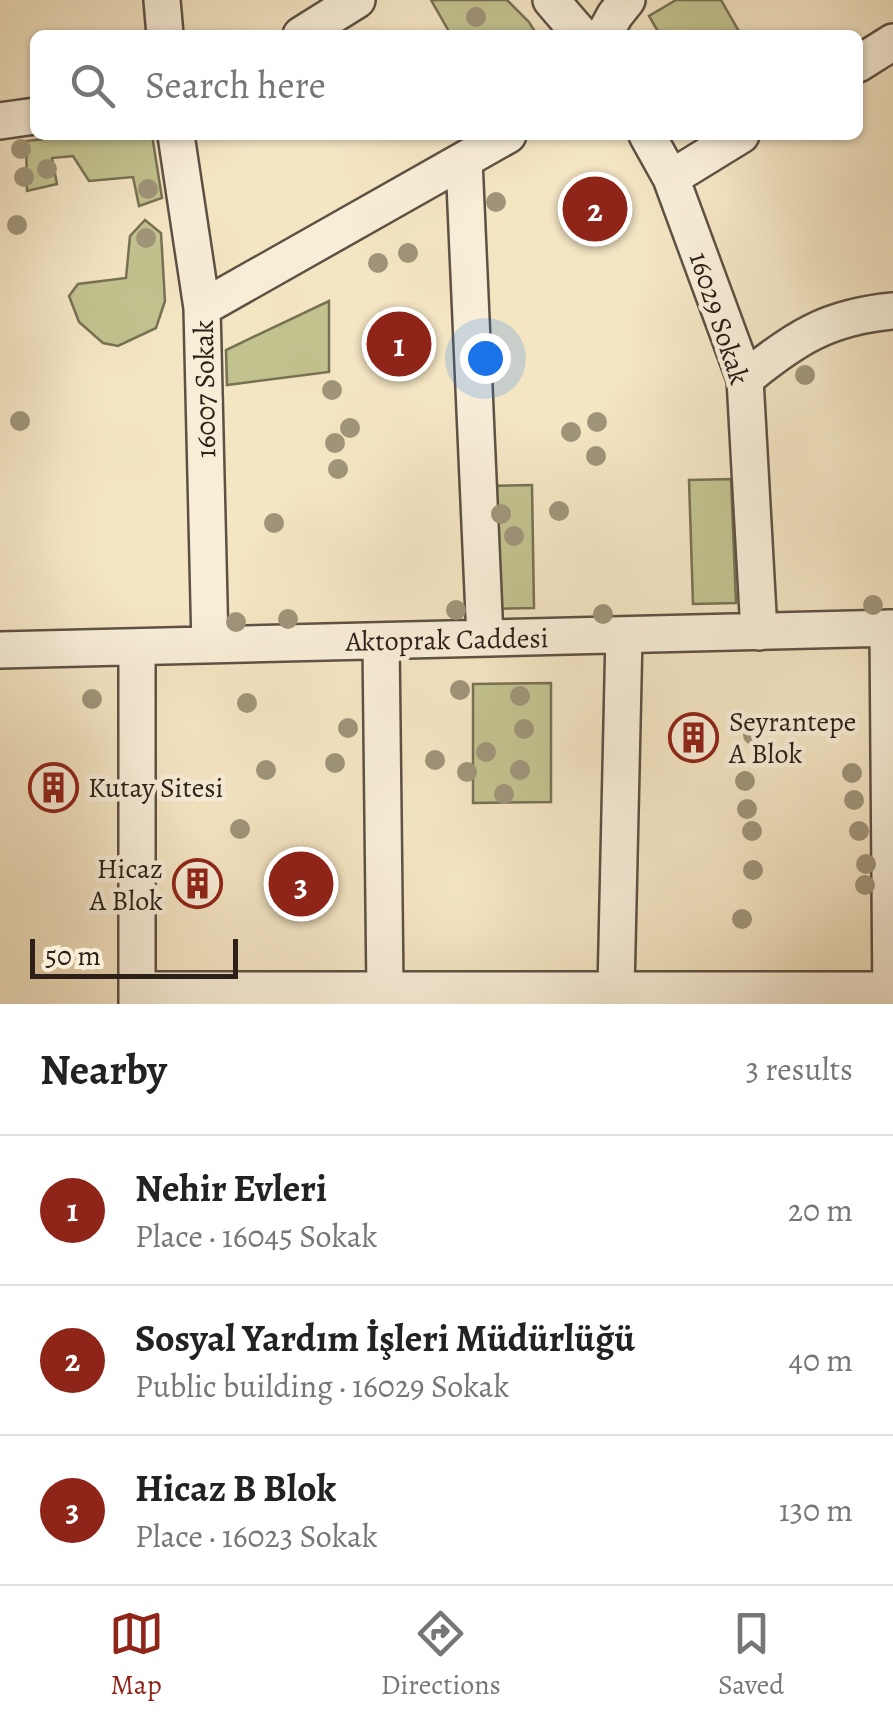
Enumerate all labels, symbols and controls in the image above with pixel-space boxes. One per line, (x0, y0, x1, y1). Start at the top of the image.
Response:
search box (30, 30, 863, 140)
icon: search (65, 58, 120, 113)
text: Search here (145, 59, 326, 111)
pin: 2 (562, 172, 628, 246)
street label: 16029 Sokak (680, 247, 758, 390)
pin: 1 (366, 306, 432, 382)
street label: 16007 Sokak (185, 319, 225, 458)
your location (460, 333, 511, 384)
street label: Aktoprak Caddesi (344, 619, 549, 661)
place label: Seyrantepe A Blok (728, 703, 856, 773)
building icon: Seyrantepe A Blok (668, 711, 720, 763)
building icon: Kutay Sitesi (27, 761, 79, 813)
place label: Kutay Sitesi (88, 769, 223, 807)
pin: 3 (268, 846, 334, 922)
place label: Hicaz A Blok (89, 850, 163, 920)
building icon: Hicaz A Blok (172, 858, 224, 910)
scale bar (30, 934, 238, 978)
text: 50 m (45, 937, 101, 975)
text: Nearby (40, 1041, 167, 1098)
text: 3 results (746, 1047, 853, 1091)
text: Nehir Evleri (135, 1162, 327, 1214)
text: 1 (67, 1188, 78, 1232)
text: 20 m (788, 1188, 853, 1232)
text: Place · 16045 Sokak (135, 1214, 378, 1258)
text: Sosyal Yardım İşleri Müdürlüğü (135, 1312, 635, 1364)
text: 2 (65, 1338, 80, 1382)
text: 40 m (788, 1338, 853, 1382)
text: Public building · 16029 Sokak (135, 1364, 509, 1408)
text: Hicaz B Blok (135, 1462, 336, 1514)
text: 3 (66, 1488, 79, 1532)
text: 130 m (779, 1488, 853, 1532)
text: Place · 16023 Sokak (135, 1514, 378, 1558)
tab: Map (109, 1606, 164, 1704)
tab: Directions (381, 1606, 501, 1704)
tab: Saved (718, 1606, 784, 1704)

